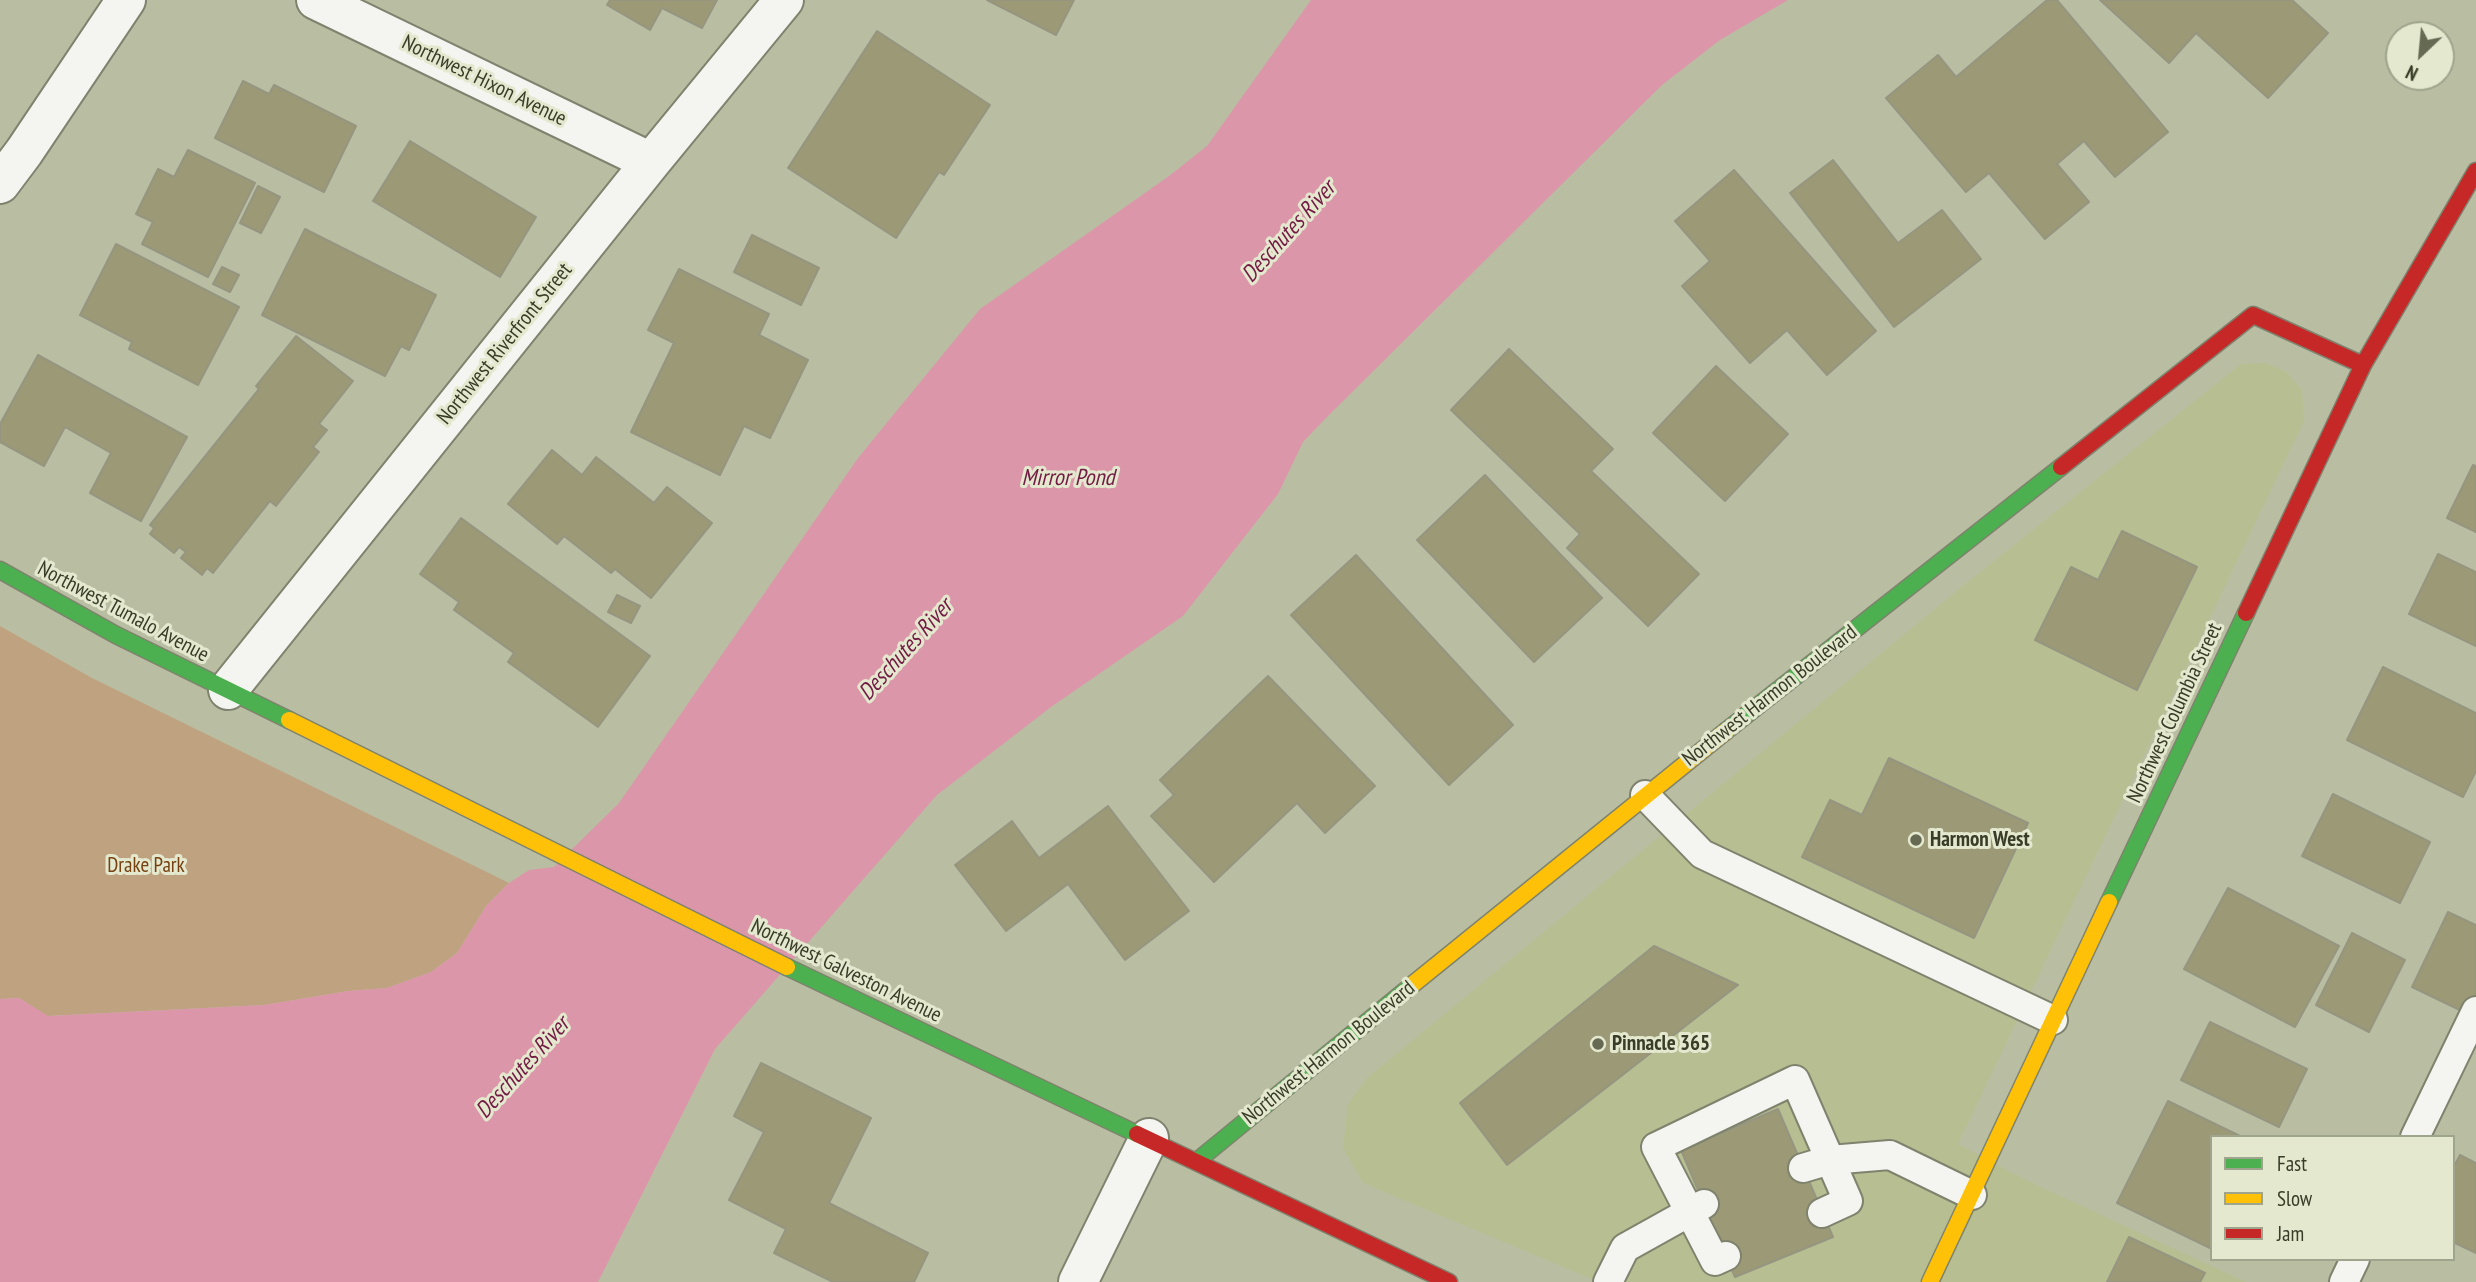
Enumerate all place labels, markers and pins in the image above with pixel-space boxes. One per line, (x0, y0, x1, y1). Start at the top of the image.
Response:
place label: Harmon West (1930, 827, 2030, 853)
marker: Harmon West (1908, 832, 1924, 848)
place label: Pinnacle 365 (1612, 1031, 1710, 1057)
marker: Pinnacle 365 (1590, 1036, 1606, 1052)

